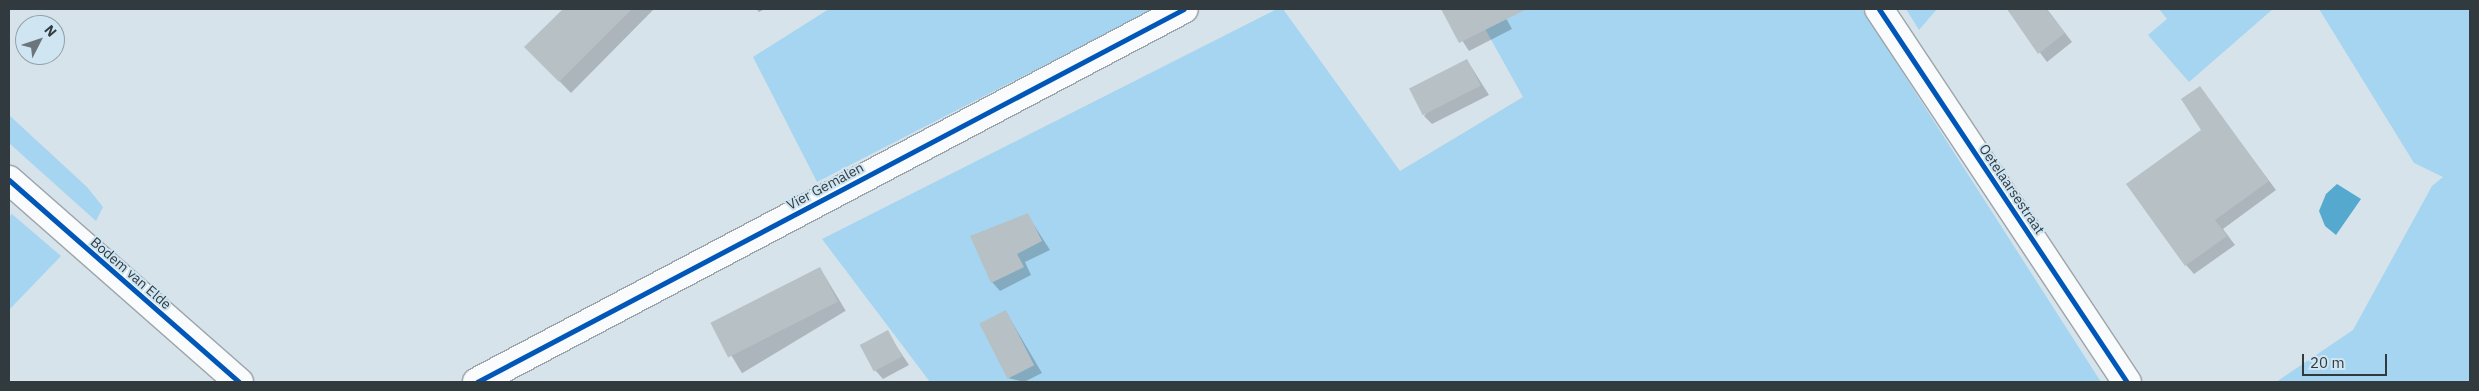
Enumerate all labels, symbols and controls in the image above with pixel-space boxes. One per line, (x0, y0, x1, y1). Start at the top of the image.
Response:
north arrow (15, 15, 65, 65)
text: N (40, 21, 61, 41)
street label: Oetelaarsestraat (1976, 141, 2048, 237)
street label: Vier Gemalen (784, 159, 866, 213)
street label: Bodem van Elde (87, 233, 175, 313)
scale bar (2304, 344, 2389, 376)
text: 20 m (2310, 353, 2345, 372)

